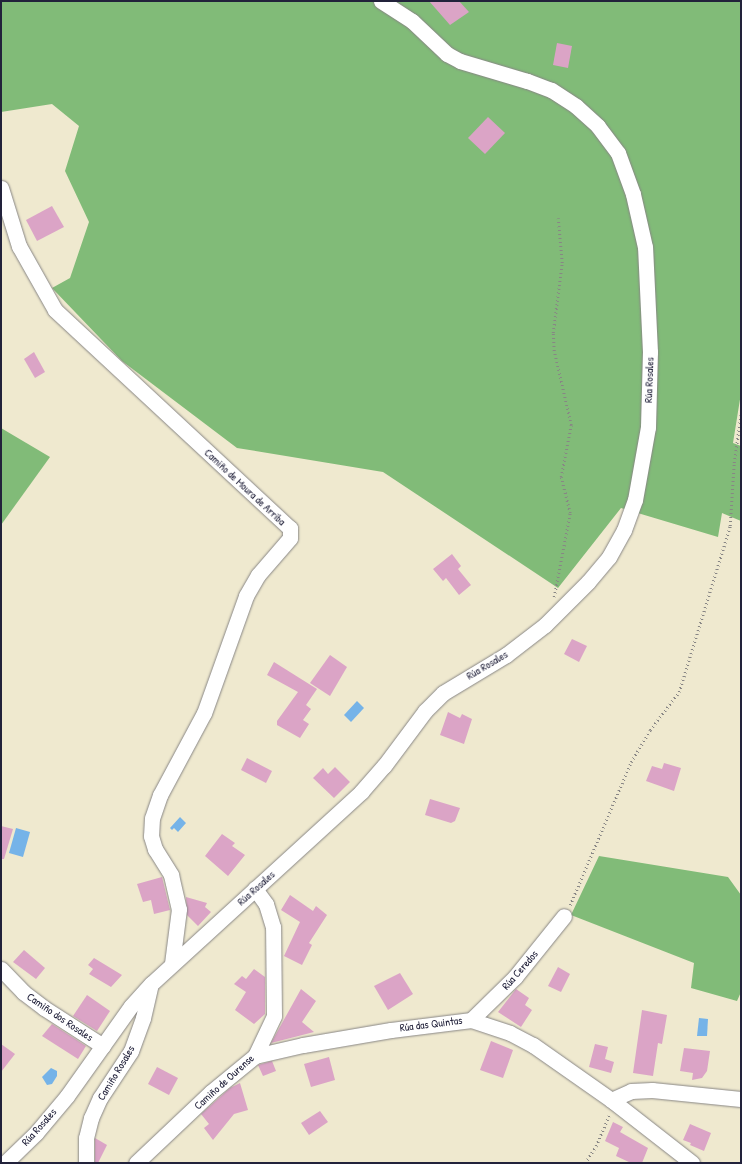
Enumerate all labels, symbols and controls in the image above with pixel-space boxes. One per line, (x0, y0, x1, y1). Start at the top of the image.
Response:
street label: Rúa Rosales (642, 357, 656, 403)
street label: Camiño de Moura de Arriba (202, 446, 288, 528)
street label: Rúa Rosales (464, 648, 510, 682)
street label: Rúa Rosales (235, 868, 277, 908)
street label: Rúa Ceredos (499, 947, 541, 993)
street label: Camiño dos Rosales (24, 990, 96, 1044)
street label: Rúa das Quintas (399, 1014, 463, 1034)
street label: Camiño Rosales (94, 1043, 138, 1103)
street label: Camiño de Ourense (191, 1052, 257, 1112)
street label: Rúa Rosales (19, 1106, 59, 1148)

